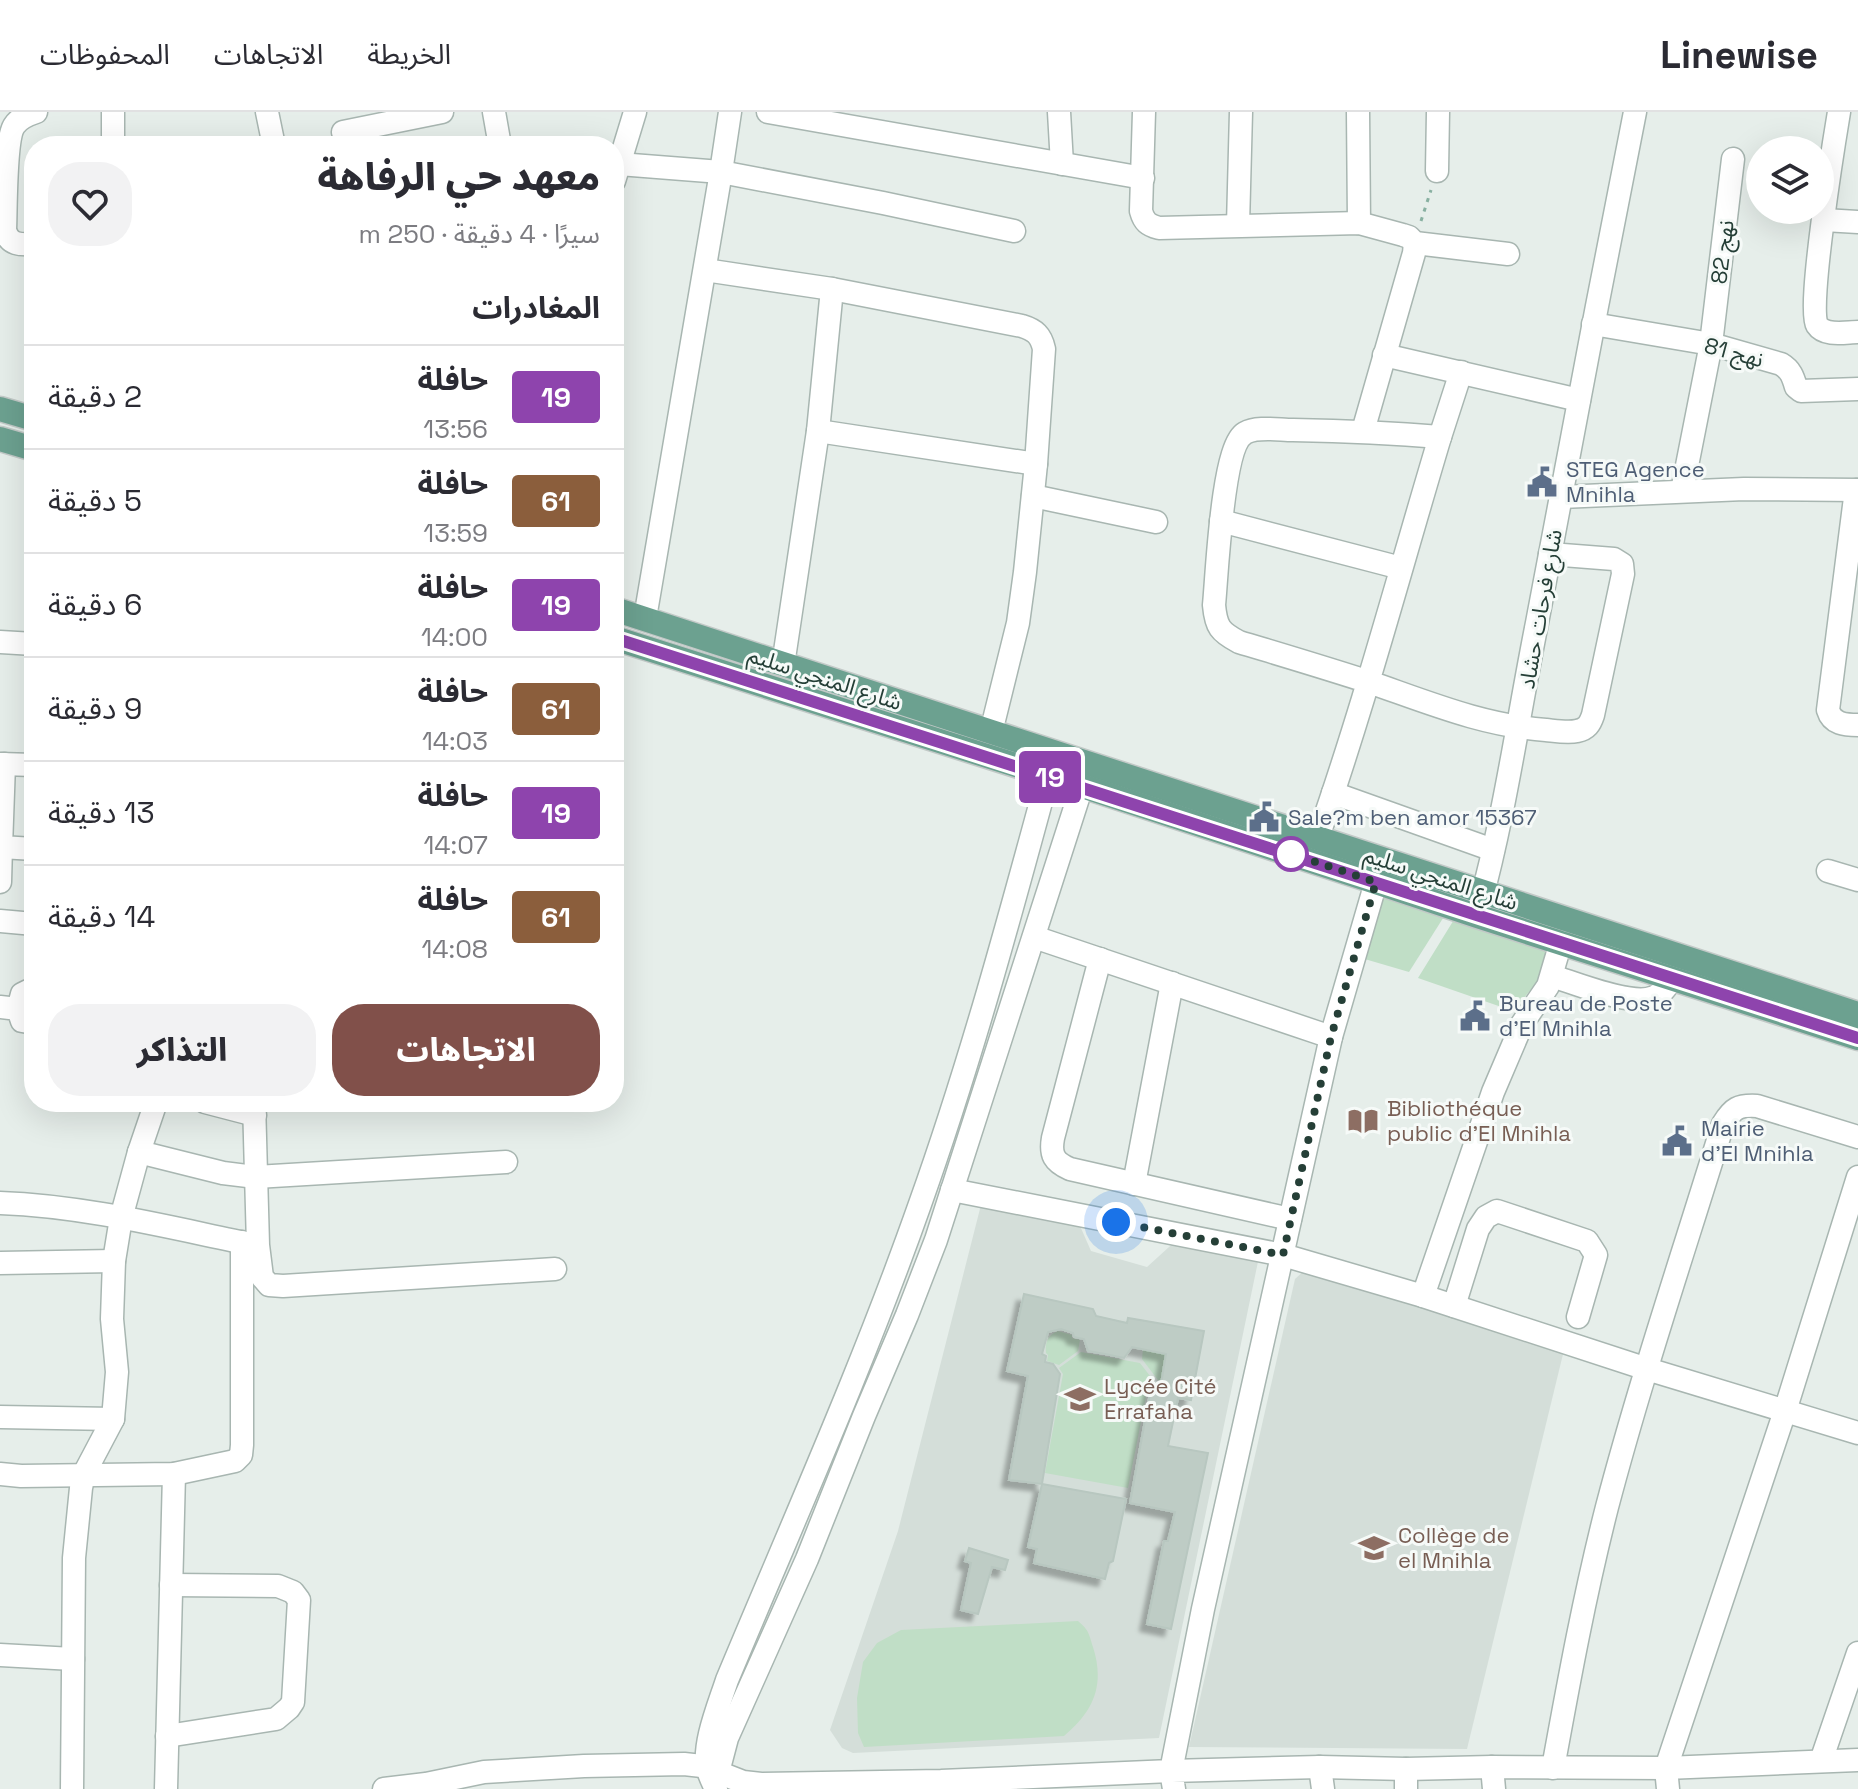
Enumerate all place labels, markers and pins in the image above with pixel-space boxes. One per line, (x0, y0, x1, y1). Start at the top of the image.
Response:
place label: STEG Agence Mnihla (1566, 455, 1705, 508)
public building icon: STEG Agence Mnihla (1525, 465, 1559, 499)
public building icon: Sale?m ben amor 15367 (1247, 800, 1281, 834)
place label: Sale?m ben amor 15367 (1288, 803, 1537, 831)
unlabelled marker (1274, 837, 1308, 871)
place label: Bureau de Poste d'El Mnihla (1499, 989, 1673, 1042)
public building icon: Bureau de Poste d'El Mnihla (1458, 999, 1492, 1033)
place label: Bibliothéque public d'El Mnihla (1387, 1094, 1571, 1147)
library icon: Bibliothéque public d'El Mnihla (1346, 1104, 1380, 1138)
place label: Mairie d'El Mnihla (1701, 1114, 1814, 1167)
public building icon: Mairie d'El Mnihla (1660, 1124, 1694, 1158)
place label: Lycée Cité Errafaha (1104, 1372, 1217, 1425)
school or university icon: Lycée Cité Errafaha (1063, 1382, 1097, 1416)
place label: Collège de el Mnihla (1398, 1521, 1510, 1574)
school or university icon: Collège de el Mnihla (1357, 1531, 1391, 1565)

